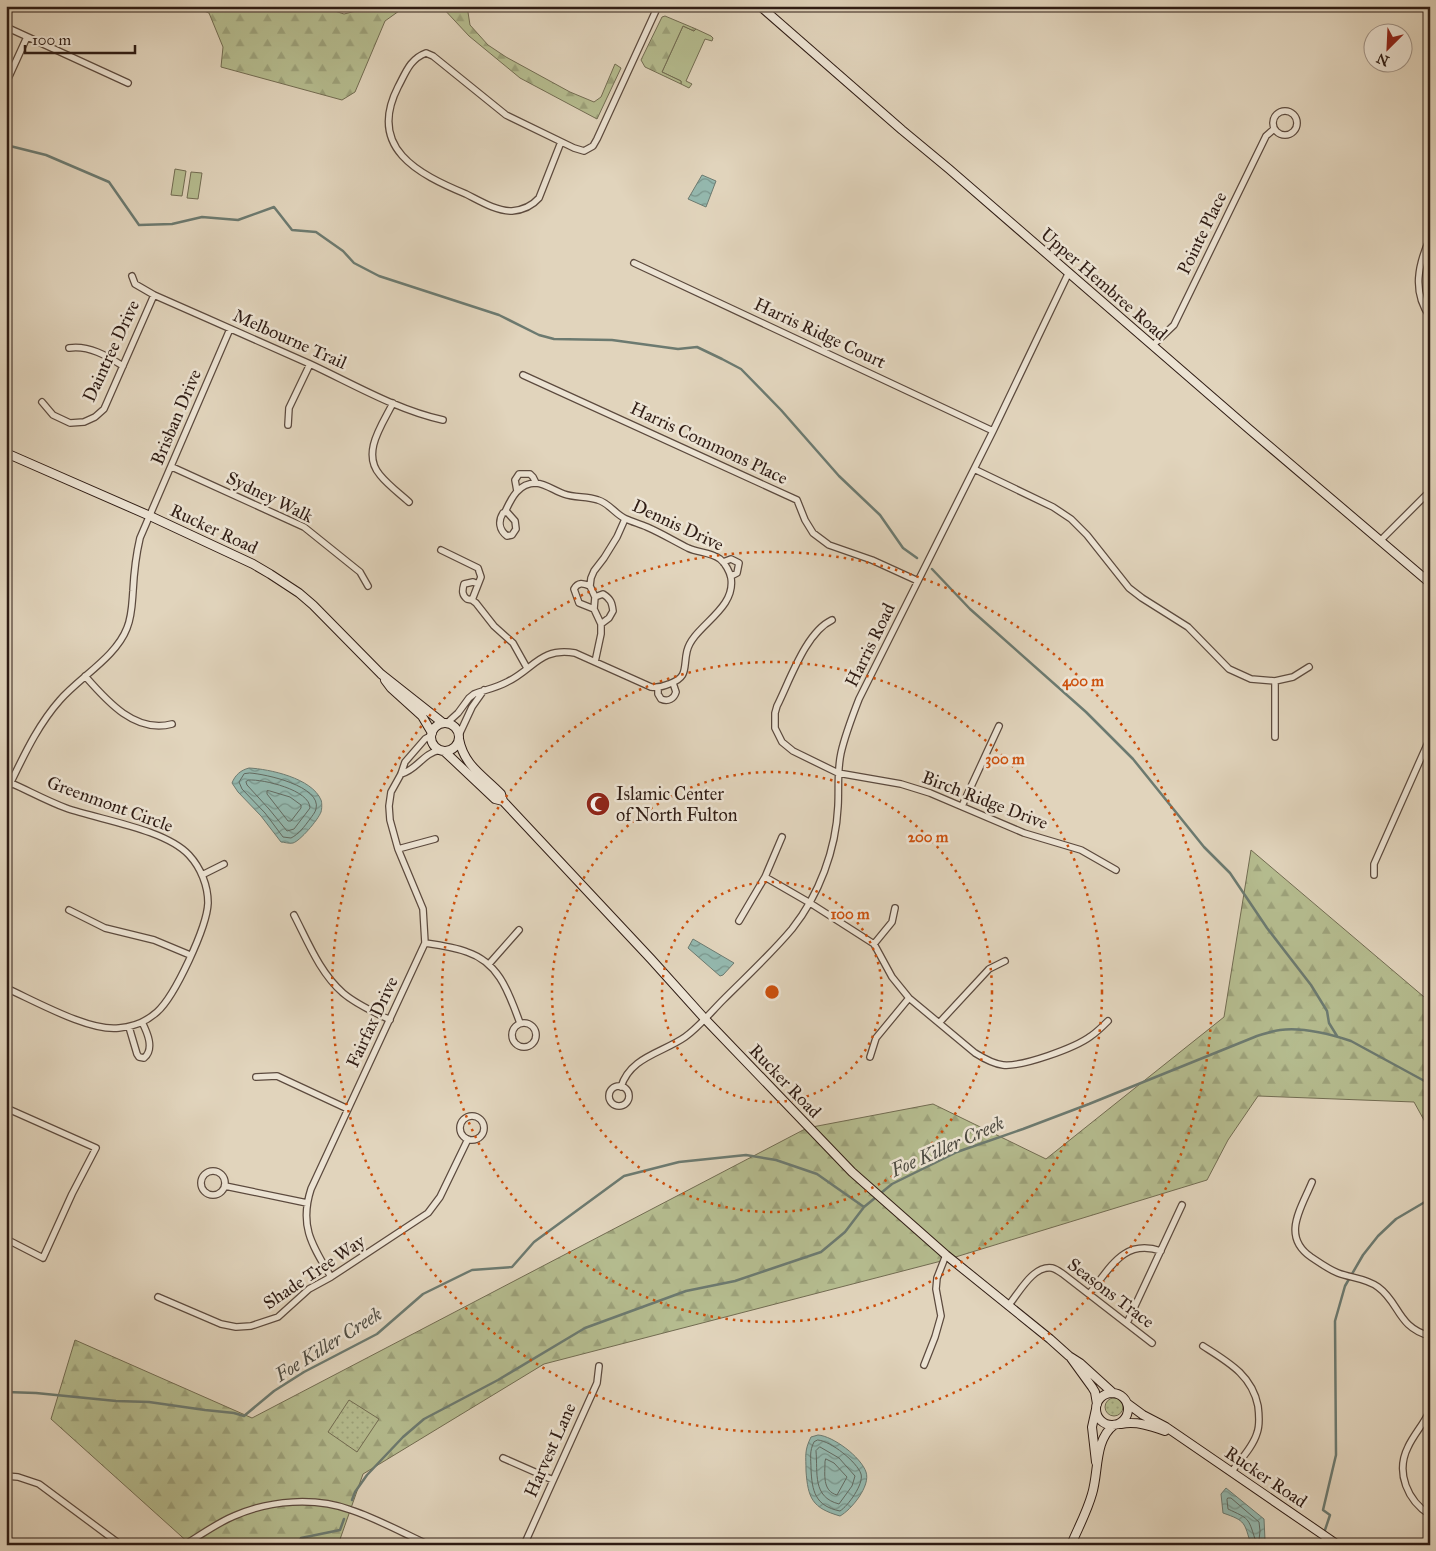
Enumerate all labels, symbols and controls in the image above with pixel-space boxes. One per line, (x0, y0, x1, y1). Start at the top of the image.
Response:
scale bar (25, 22, 135, 54)
north arrow (1364, 22, 1414, 72)
text: 100 m (32, 31, 72, 49)
text: N (1374, 49, 1392, 70)
street label: Pointe Place (1173, 188, 1231, 278)
street label: Upper Hembree Road (1036, 223, 1172, 345)
street label: Harris Ridge Court (750, 293, 890, 374)
street label: Daintree Drive (78, 297, 144, 405)
street label: Melbourne Trail (230, 304, 350, 374)
street label: Brisban Drive (146, 366, 206, 468)
street label: Harris Commons Place (627, 397, 791, 489)
street label: Sydney Walk (223, 466, 318, 528)
street label: Dennis Drive (629, 494, 727, 556)
street label: Rucker Road (167, 499, 261, 559)
street label: Harris Road (840, 600, 900, 690)
text: 400 m (1062, 672, 1104, 691)
text: 300 m (985, 750, 1025, 769)
street label: Birch Ridge Drive (919, 766, 1051, 835)
street label: Greenmont Circle (44, 771, 176, 837)
place label: Islamic Center of North Fulton (616, 783, 738, 826)
mosque icon: Islamic Center of North Fulton (585, 791, 611, 817)
text: 200 m (908, 828, 949, 846)
text: 100 m (830, 905, 870, 923)
street label: Fairfax Drive (341, 973, 403, 1071)
centre of rings (763, 983, 781, 1001)
street label: Rucker Road (744, 1039, 826, 1123)
water label: Foe Killer Creek (886, 1111, 1008, 1182)
street label: Shade Tree Way (259, 1230, 369, 1314)
street label: Seasons Trace (1063, 1253, 1159, 1333)
water label: Foe Killer Creek (270, 1302, 387, 1387)
street label: Harvest Lane (519, 1399, 581, 1501)
street label: Rucker Road (1221, 1441, 1311, 1513)

